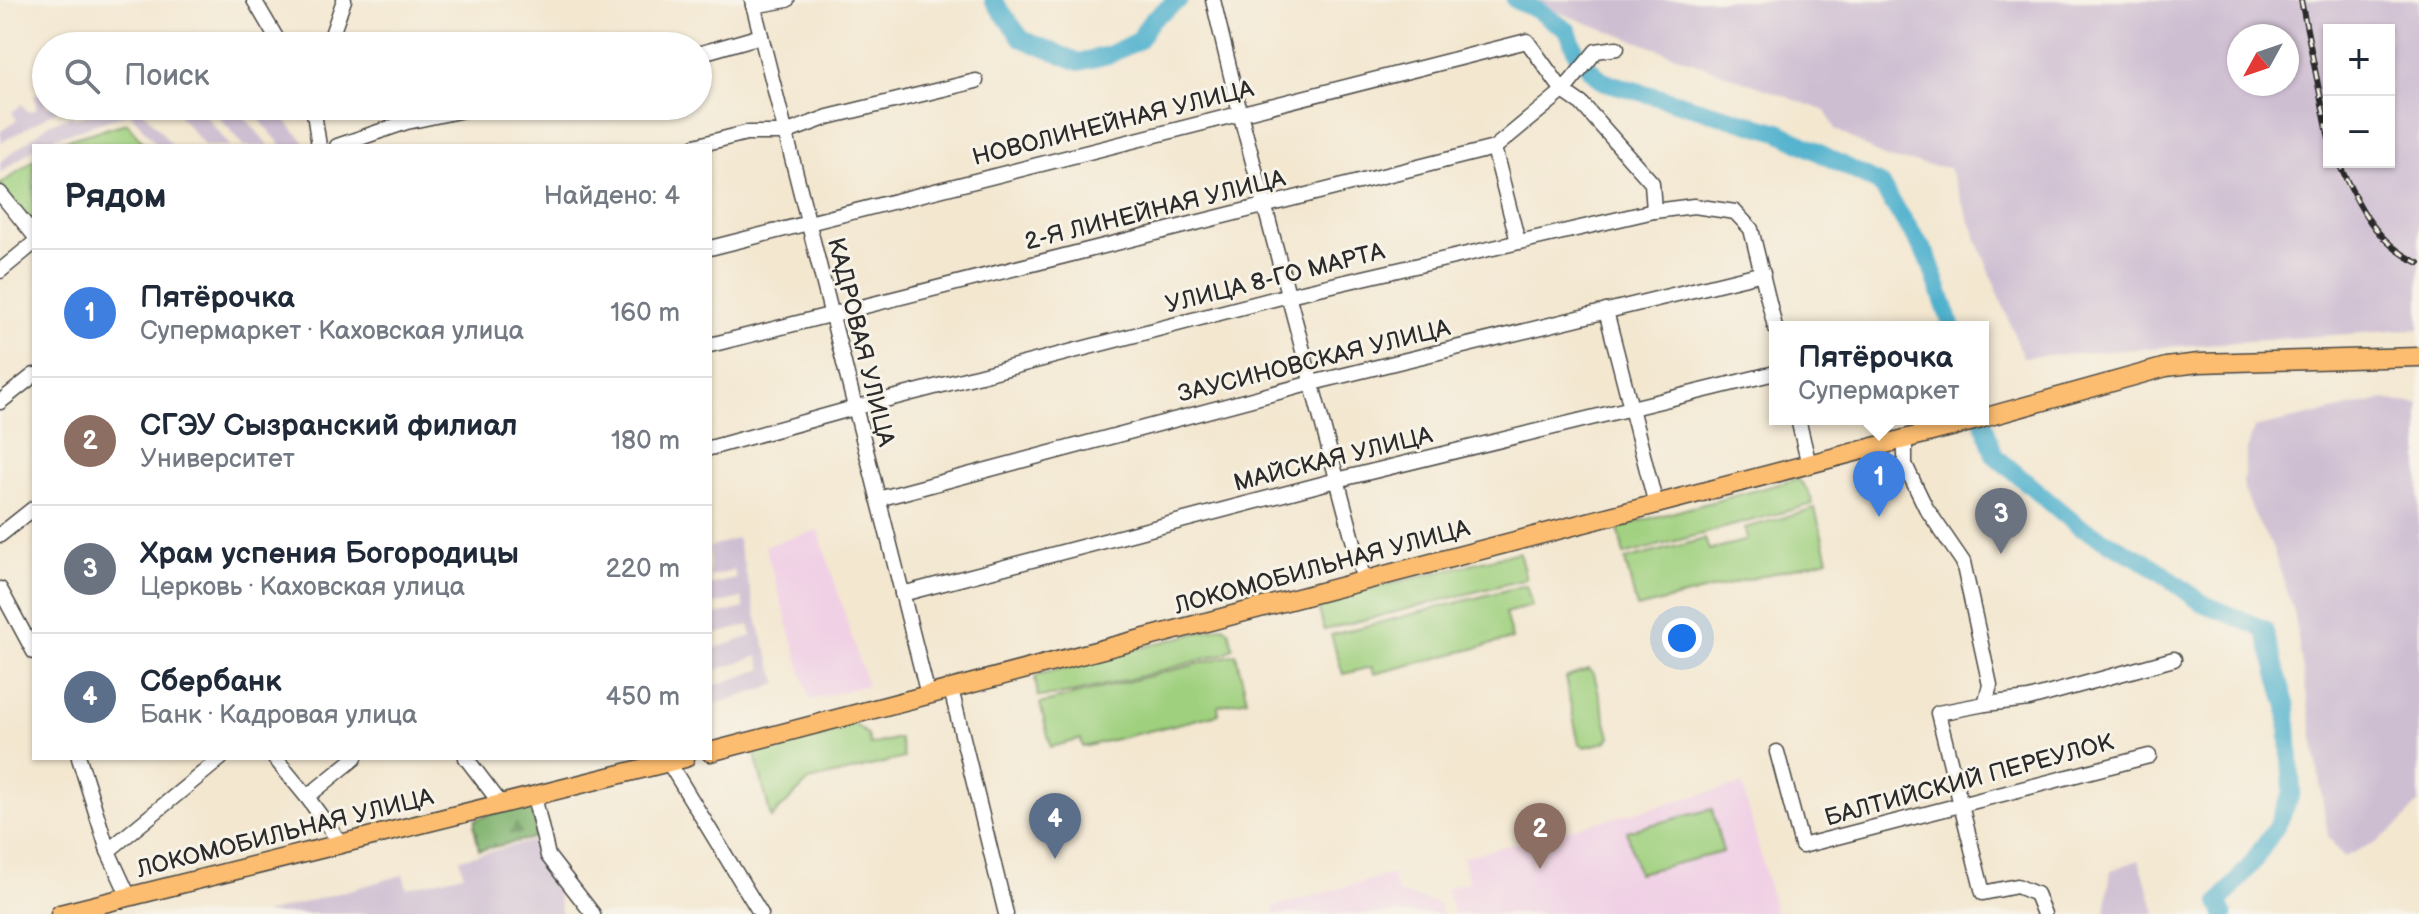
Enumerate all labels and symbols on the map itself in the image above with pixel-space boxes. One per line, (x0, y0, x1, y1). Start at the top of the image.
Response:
north arrow (2227, 24, 2299, 96)
street label: НОВОЛИНЕЙНАЯ УЛИЦА (970, 74, 1257, 172)
street label: 2-Я ЛИНЕЙНАЯ УЛИЦА (1022, 163, 1289, 256)
street label: КАДРОВАЯ УЛИЦА (821, 235, 901, 450)
street label: УЛИЦА 8-ГО МАРТА (1162, 237, 1388, 319)
street label: ЗАУСИНОВСКАЯ УЛИЦА (1175, 313, 1453, 409)
street label: МАЙСКАЯ УЛИЦА (1231, 420, 1436, 498)
pin: 1 (1853, 451, 1905, 517)
pin: 3 (1975, 488, 2027, 554)
street label: ЛОКОМОБИЛЬНАЯ УЛИЦА (1170, 513, 1473, 621)
your location (1662, 618, 1702, 658)
street label: БАЛТИЙСКИЙ ПЕРЕУЛОК (1822, 727, 2117, 833)
street label: ЛОКОМОБИЛЬНАЯ УЛИЦА (133, 782, 437, 884)
pin: 4 (1029, 793, 1081, 859)
pin: 2 (1514, 803, 1566, 869)

